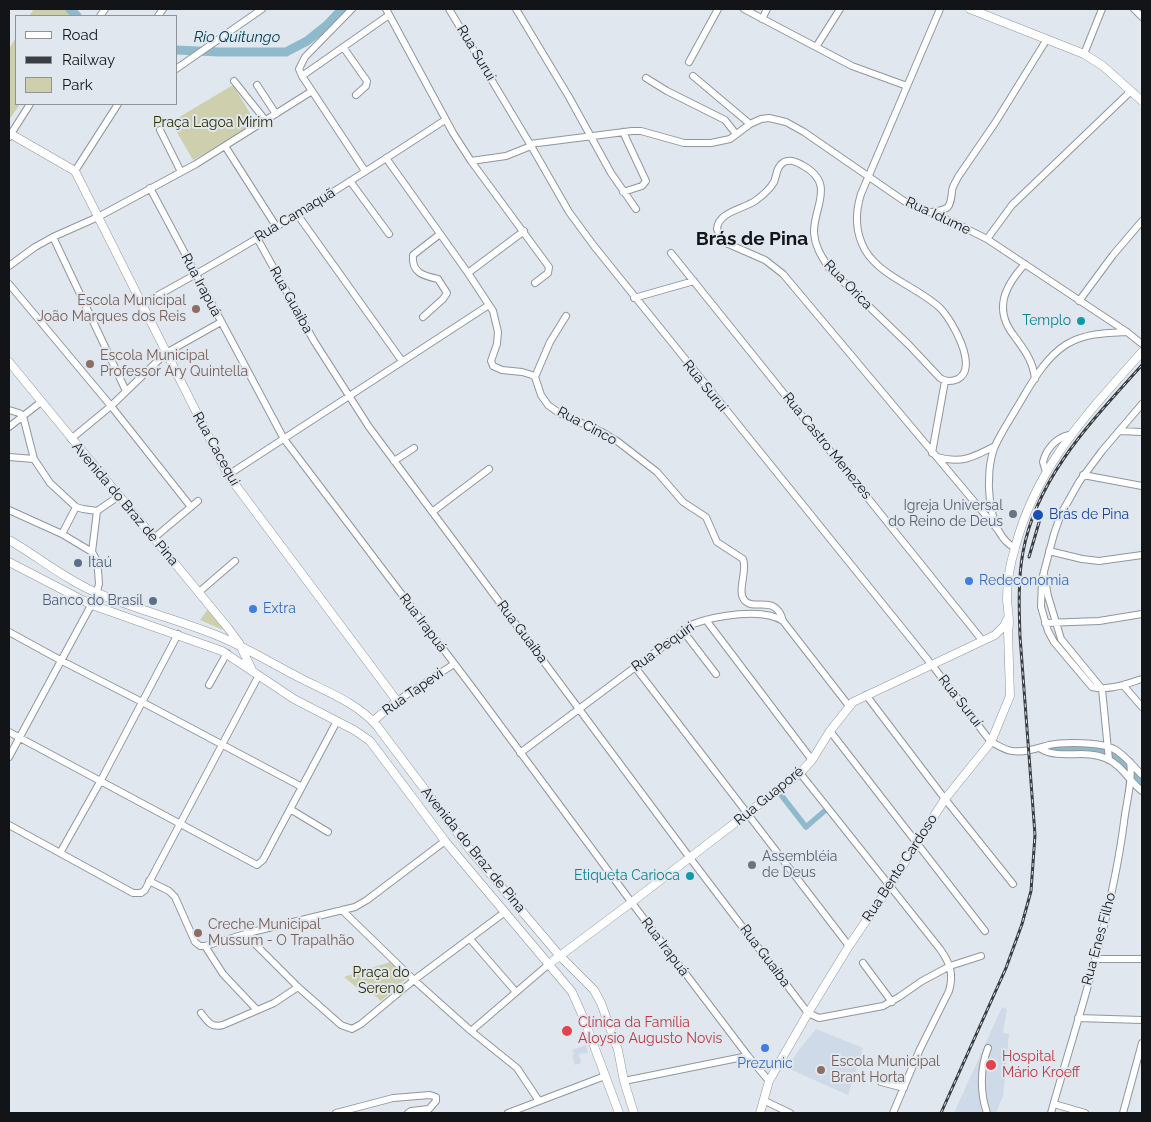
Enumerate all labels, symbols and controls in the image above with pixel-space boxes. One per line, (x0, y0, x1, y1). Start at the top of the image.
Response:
legend (15, 15, 178, 105)
street label: Rua Suruí (453, 22, 499, 84)
text: Road (62, 26, 98, 44)
water label: Rio Quitungo (194, 28, 280, 46)
text: Railway (62, 51, 115, 69)
text: Park (62, 76, 93, 94)
park label: Praça Lagoa Mirim (153, 115, 273, 131)
street label: Rua Camaquã (252, 184, 338, 246)
street label: Rua Idume (903, 194, 973, 238)
district label: Brás de Pina (696, 228, 808, 250)
street label: Rua Irapuá (177, 251, 225, 319)
street label: Rua Orica (820, 257, 876, 313)
street label: Rua Guaíba (266, 264, 316, 336)
place label: Escola Municipal João Marques dos Reis (37, 293, 186, 326)
marker: Escola Municipal João Marques dos Reis (190, 303, 202, 315)
place label: Templo (1022, 313, 1071, 329)
marker: Templo (1075, 315, 1087, 327)
place label: Escola Municipal Professor Ary Quintella (100, 348, 248, 381)
street label: Rua Suruí (679, 357, 731, 415)
marker: Escola Municipal Professor Ary Quintella (84, 358, 96, 370)
street label: Rua Castro Menezes (779, 389, 875, 503)
street label: Rua Cinco (554, 403, 620, 449)
street label: Rua Cacequi (189, 409, 243, 489)
street label: Avenida do Braz de Pina (68, 439, 182, 569)
place label: Igreja Universal do Reino de Deus (888, 498, 1003, 530)
place label: Brás de Pina (1049, 507, 1129, 523)
marker: Igreja Universal do Reino de Deus (1007, 508, 1019, 520)
marker: Brás de Pina (1031, 508, 1045, 522)
place label: Itaú (88, 555, 112, 571)
marker: Itaú (72, 557, 84, 569)
place label: Redeconomia (979, 573, 1069, 589)
marker: Redeconomia (963, 575, 975, 587)
street label: Rua Irapuá (395, 590, 451, 656)
place label: Banco do Brasil (42, 593, 143, 609)
marker: Banco do Brasil (147, 595, 159, 607)
street label: Rua Guaíba (493, 597, 551, 667)
place label: Extra (263, 601, 296, 617)
marker: Extra (247, 603, 259, 615)
street label: Rua Pequiri (628, 619, 698, 675)
street label: Rua Tapevi (379, 665, 447, 719)
street label: Rua Suruí (934, 672, 986, 730)
street label: Rua Guaporé (731, 763, 807, 829)
street label: Avenida do Braz de Pina (417, 784, 529, 916)
street label: Rua Bento Cardoso (859, 811, 941, 925)
place label: Assembléia de Deus (762, 849, 837, 882)
marker: Assembléia de Deus (746, 859, 758, 871)
place label: Etiqueta Carioca (574, 868, 680, 884)
marker: Etiqueta Carioca (684, 870, 696, 882)
street label: Rua Enes Filho (1079, 891, 1119, 987)
street label: Rua Irapuá (637, 914, 693, 980)
place label: Creche Municipal Mussum - O Trapalhão (208, 917, 354, 950)
street label: Rua Guaíba (736, 921, 794, 991)
marker: Creche Municipal Mussum - O Trapalhão (192, 927, 204, 939)
park label: Praça do Sereno (352, 965, 410, 998)
place label: Clínica da Família Aloysio Augusto Novis (578, 1015, 722, 1048)
marker: Clínica da Família Aloysio Augusto Novis (560, 1024, 574, 1038)
marker: Prezunic (759, 1042, 771, 1054)
place label: Hospital Mário Kroeff (1002, 1049, 1080, 1082)
place label: Escola Municipal Brant Horta (831, 1054, 940, 1086)
place label: Prezunic (737, 1056, 793, 1072)
marker: Hospital Mário Kroeff (984, 1058, 998, 1072)
marker: Escola Municipal Brant Horta (815, 1064, 827, 1076)

